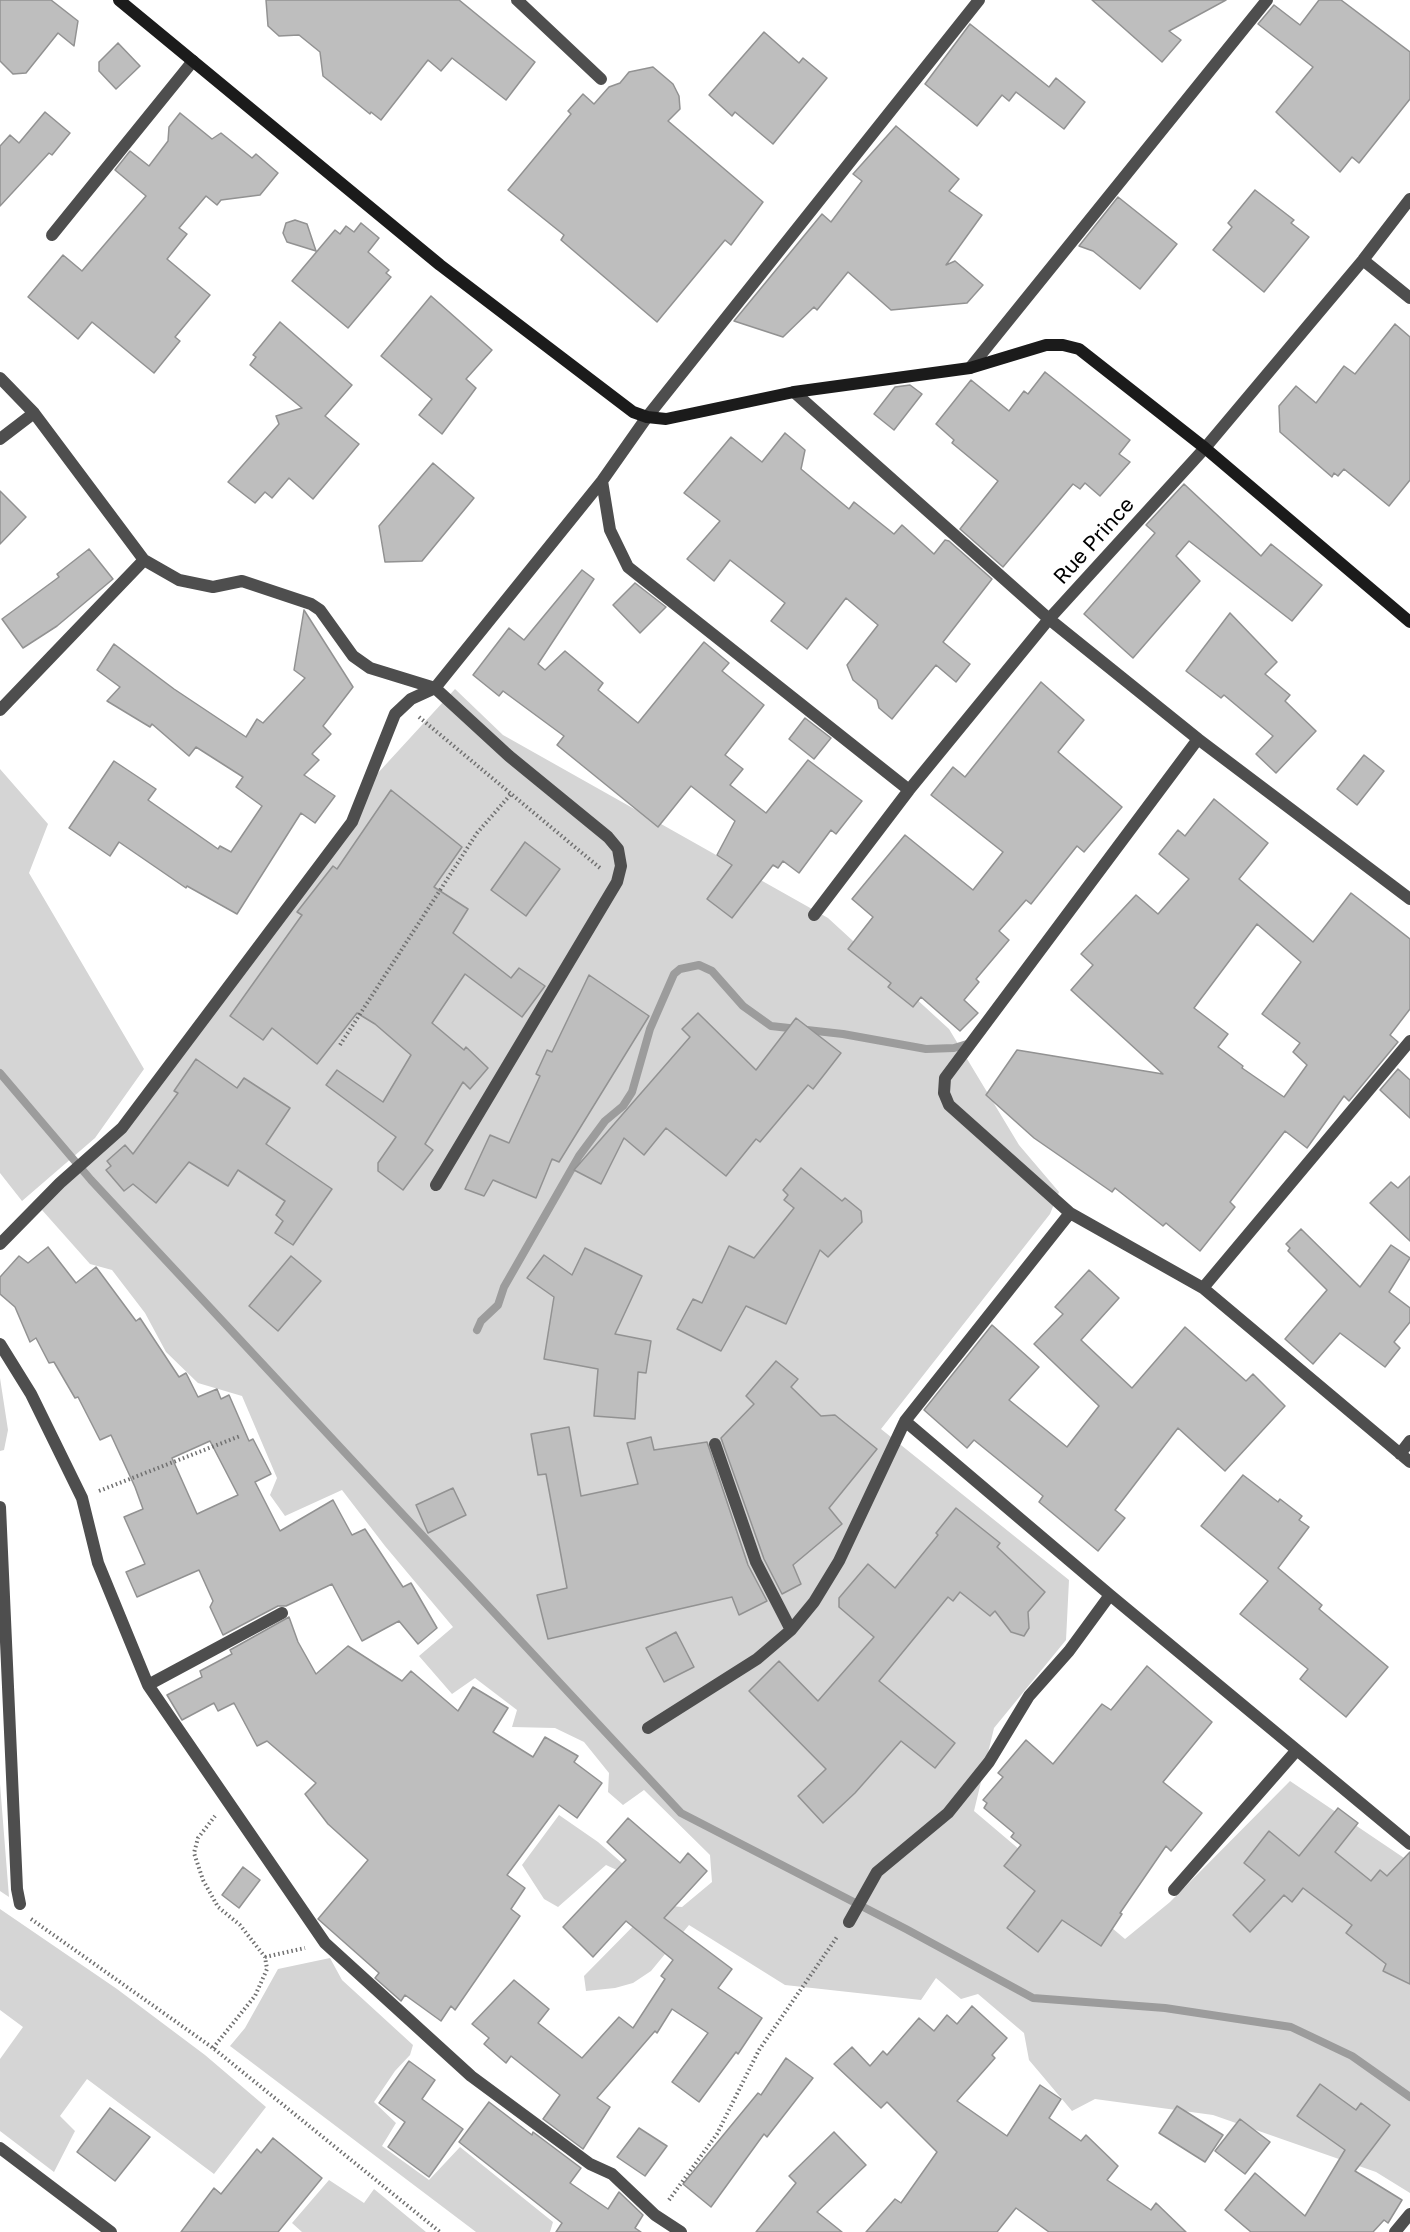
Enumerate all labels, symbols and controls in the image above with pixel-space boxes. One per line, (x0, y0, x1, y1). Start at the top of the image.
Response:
street label: Rue Prince (1048, 492, 1140, 590)

